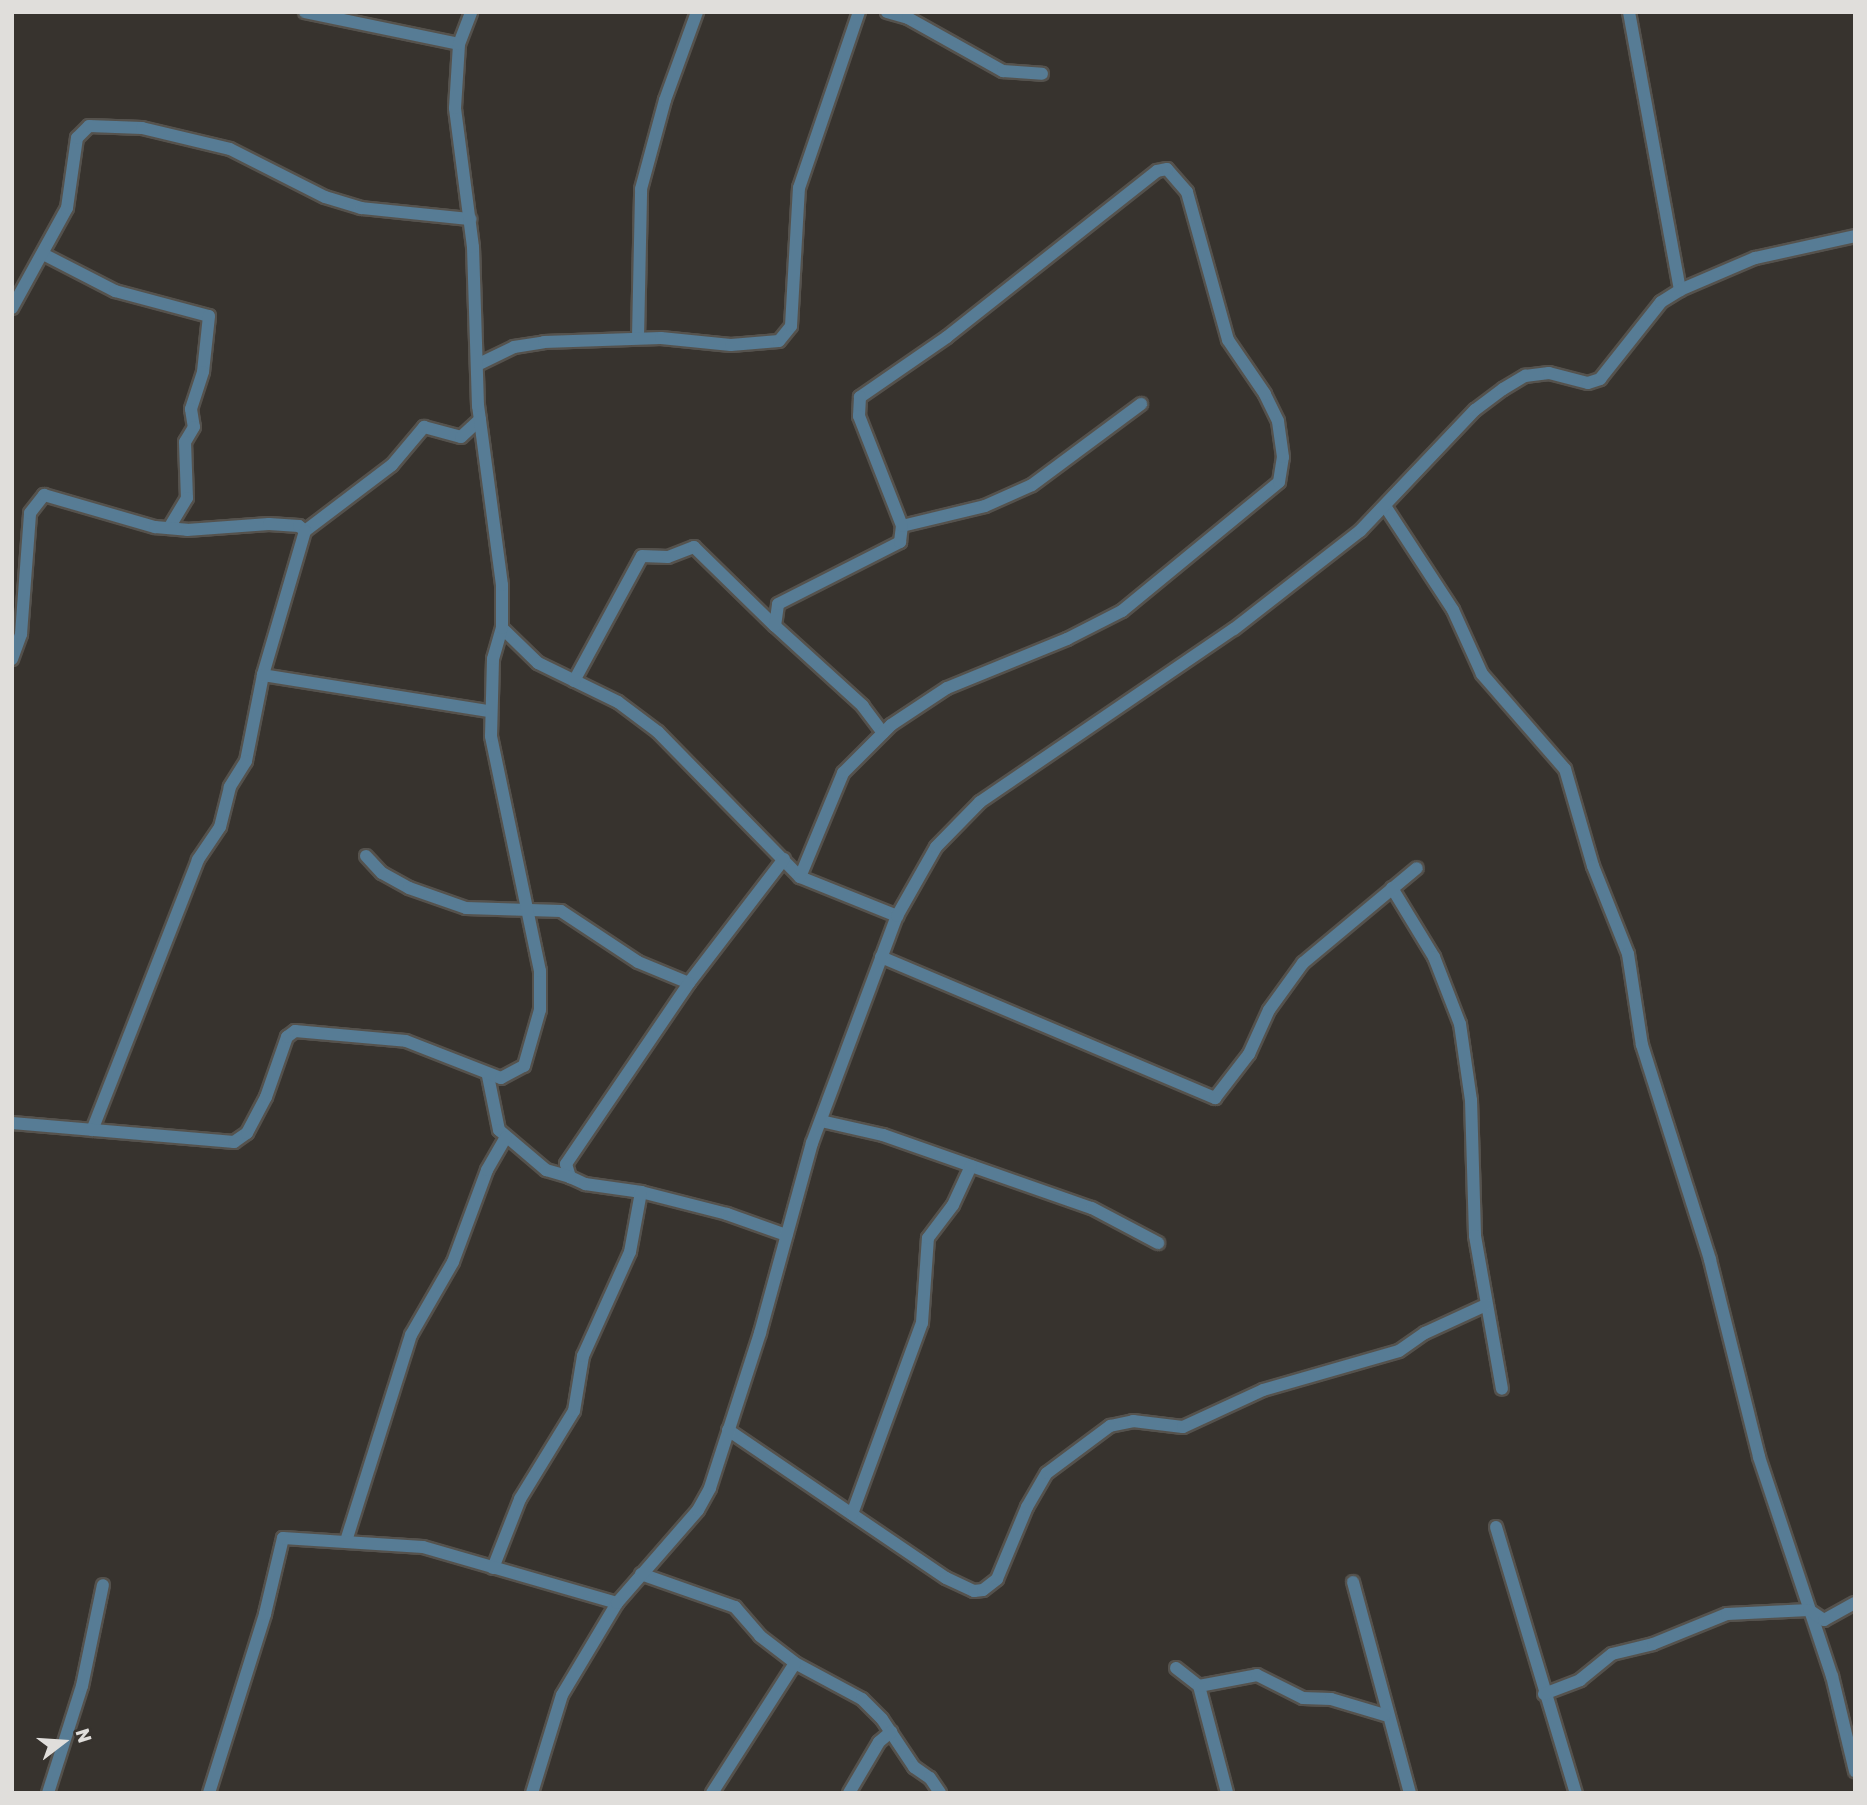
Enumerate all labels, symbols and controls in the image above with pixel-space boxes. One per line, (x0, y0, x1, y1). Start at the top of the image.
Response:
north arrow (28, 1707, 98, 1777)
text: N (71, 1726, 97, 1746)

